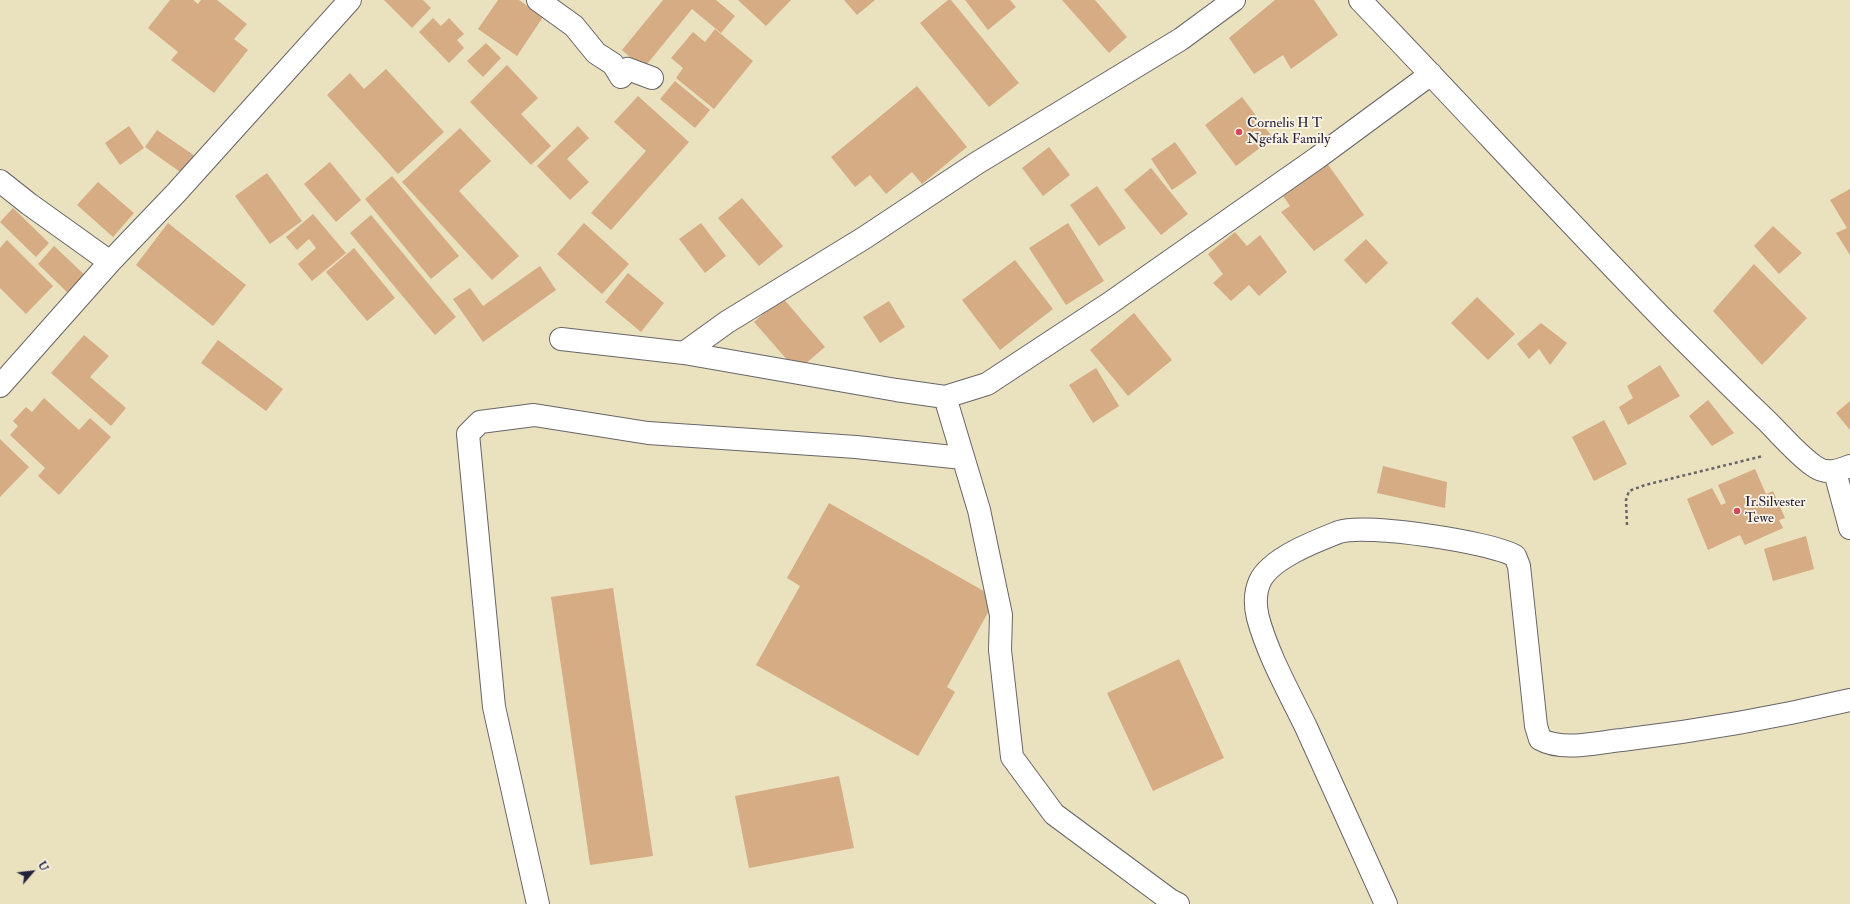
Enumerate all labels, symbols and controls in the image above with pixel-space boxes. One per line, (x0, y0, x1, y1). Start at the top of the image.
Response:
place label: Cornelis H T Ngefak Family (1247, 116, 1330, 148)
marker: Cornelis H T Ngefak Family (1234, 127, 1244, 137)
place label: Ir.Silvester Tewe (1745, 495, 1806, 528)
marker: Ir.Silvester Tewe (1732, 506, 1742, 516)
north arrow (12, 852, 52, 892)
text: U (35, 859, 51, 873)

